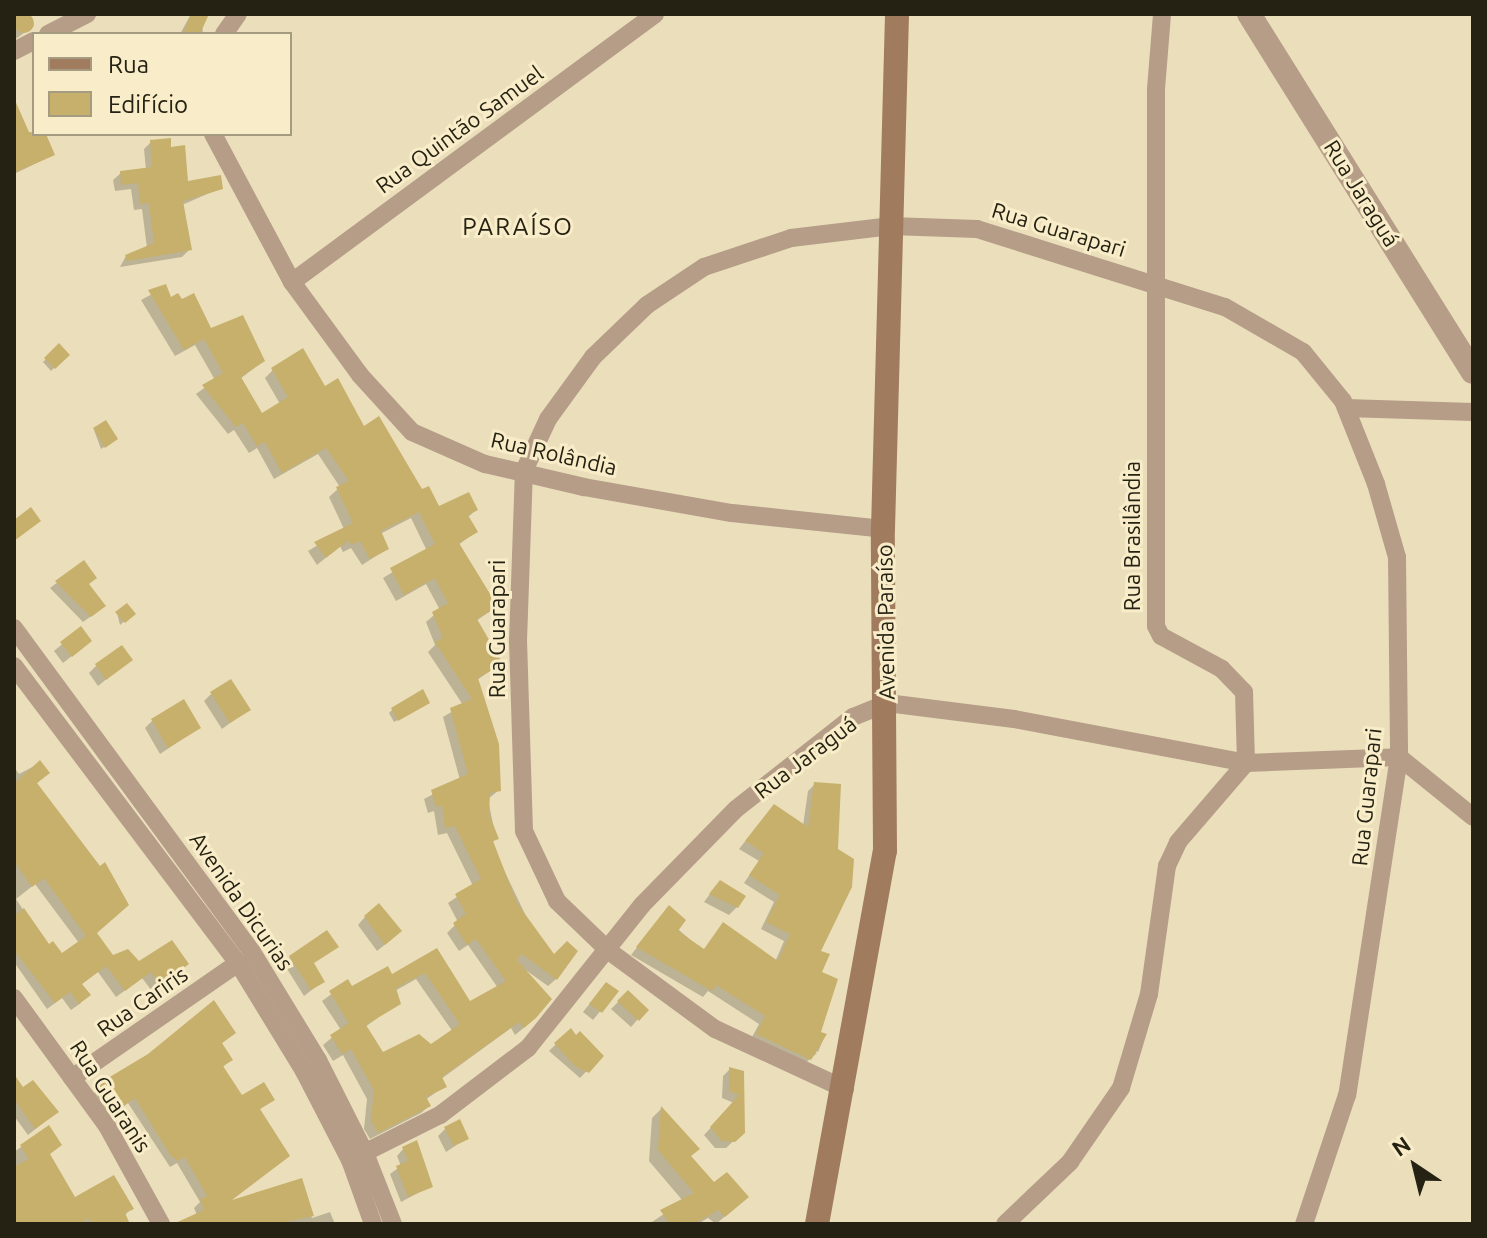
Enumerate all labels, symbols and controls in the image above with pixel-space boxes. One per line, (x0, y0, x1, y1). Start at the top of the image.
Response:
legend (32, 32, 292, 136)
text: Rua (108, 51, 149, 78)
street label: Rua Quintão Samuel (370, 59, 548, 199)
text: Edifício (108, 91, 188, 118)
street label: Rua Jaraguá (1319, 135, 1405, 251)
street label: Rua Guarapari (989, 196, 1129, 262)
district label: PARAÍSO (462, 213, 574, 241)
street label: Rua Rolândia (489, 426, 619, 480)
street label: Rua Brasilândia (1119, 461, 1145, 611)
street label: Avenida Paraíso (870, 544, 900, 700)
street label: Rua Guarapari (484, 560, 510, 698)
street label: Rua Jaraguá (749, 710, 861, 804)
street label: Rua Guarapari (1346, 727, 1386, 867)
street label: Avenida Dicurias (185, 827, 299, 975)
street label: Rua Cariris (92, 960, 192, 1042)
street label: Rua Guaranis (65, 1035, 157, 1157)
north arrow (1375, 1126, 1455, 1206)
text: N (1387, 1131, 1415, 1161)

